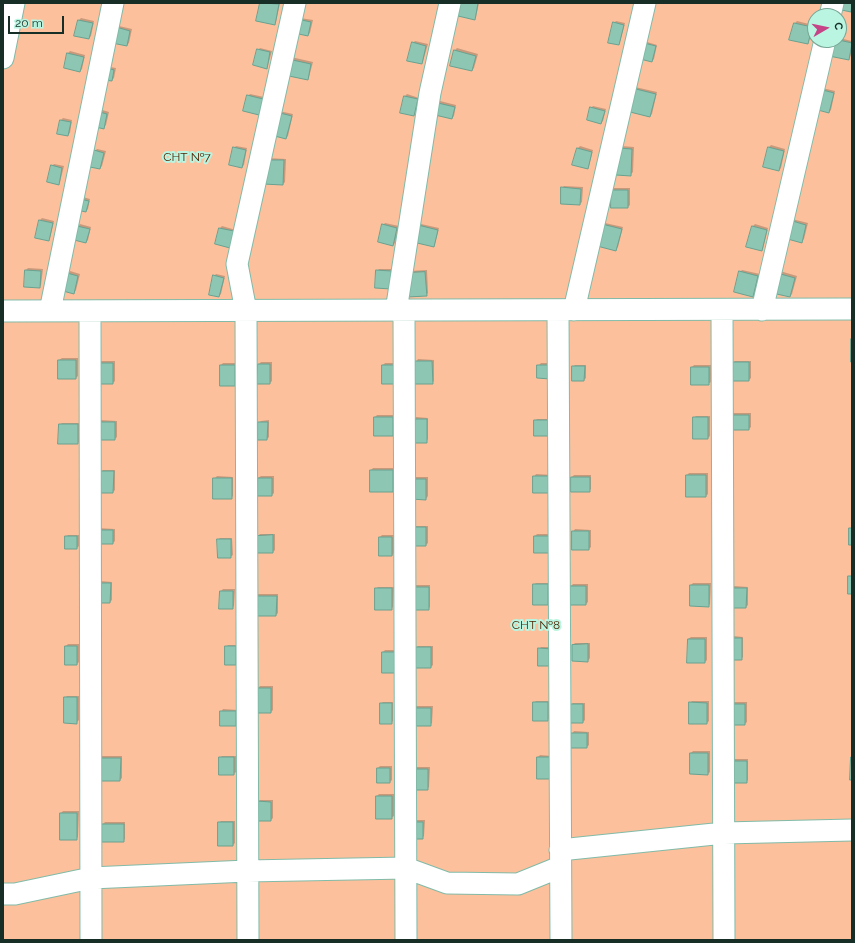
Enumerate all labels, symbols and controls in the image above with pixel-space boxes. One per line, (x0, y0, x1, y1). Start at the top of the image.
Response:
scale bar (10, 8, 66, 34)
north arrow (807, 8, 847, 48)
text: 20 m (15, 16, 43, 30)
text: С (831, 21, 845, 31)
park label: СНТ №7 (163, 150, 211, 164)
park label: СНТ №8 (512, 618, 560, 632)

